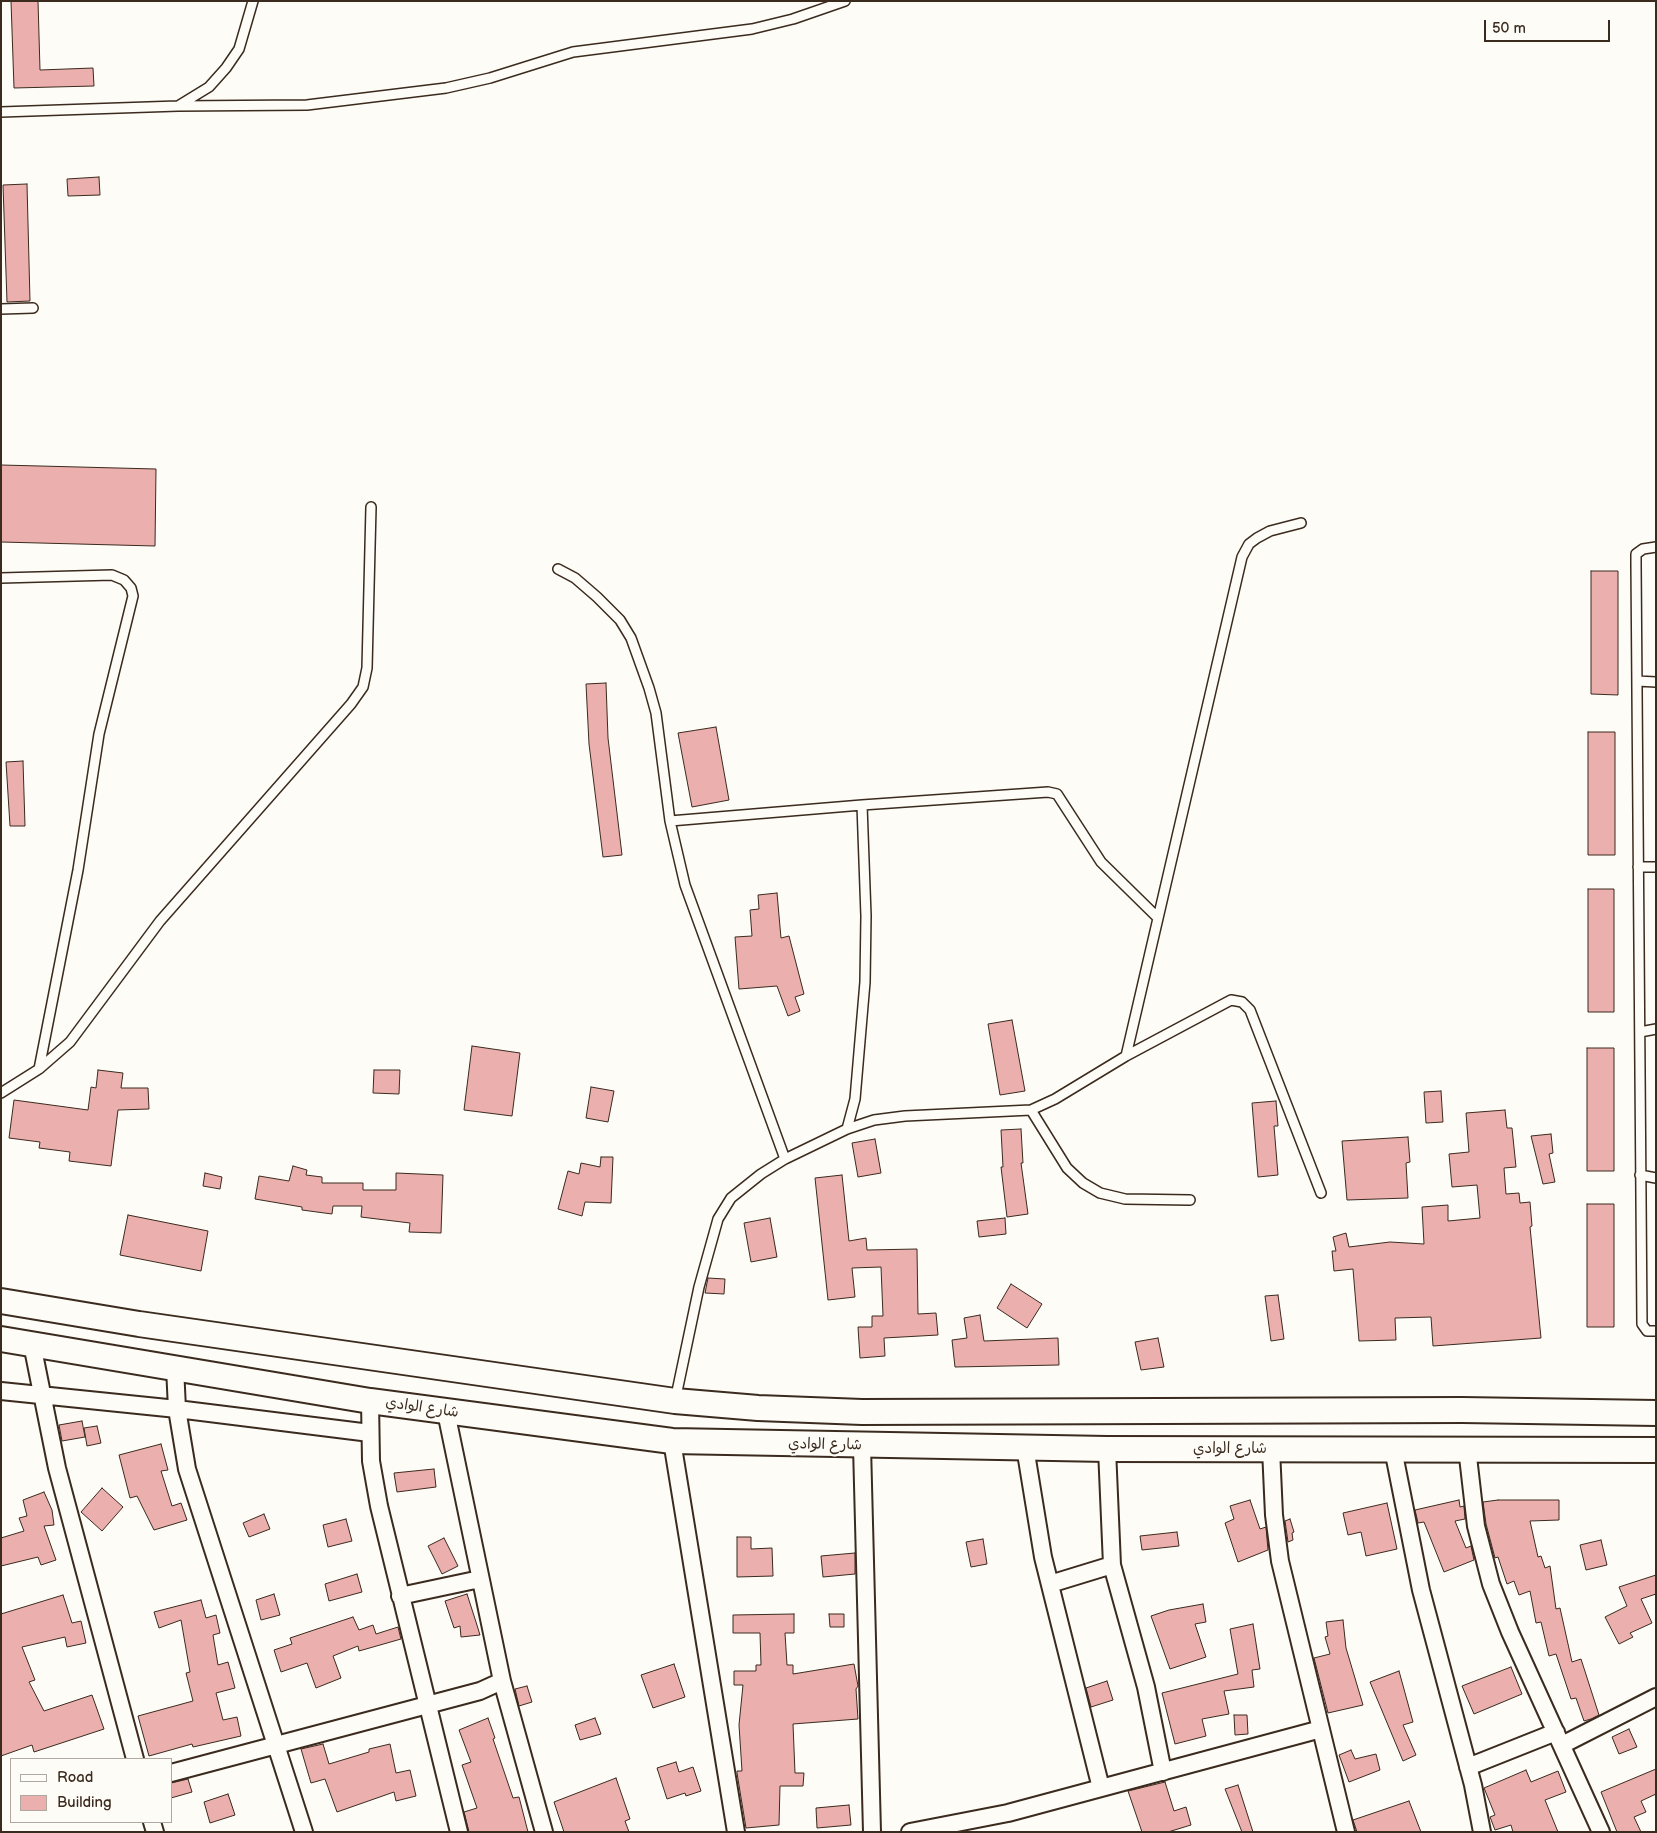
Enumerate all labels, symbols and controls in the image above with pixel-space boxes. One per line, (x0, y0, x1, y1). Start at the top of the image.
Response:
scale bar (1487, 10, 1613, 42)
text: 50 m (1492, 19, 1526, 38)
street label: شارع الوادي (384, 1394, 460, 1422)
street label: شارع الوادي (788, 1435, 862, 1455)
street label: شارع الوادي (1193, 1440, 1267, 1458)
legend (10, 1758, 172, 1823)
text: Road (57, 1768, 93, 1787)
text: Building (57, 1793, 112, 1812)

